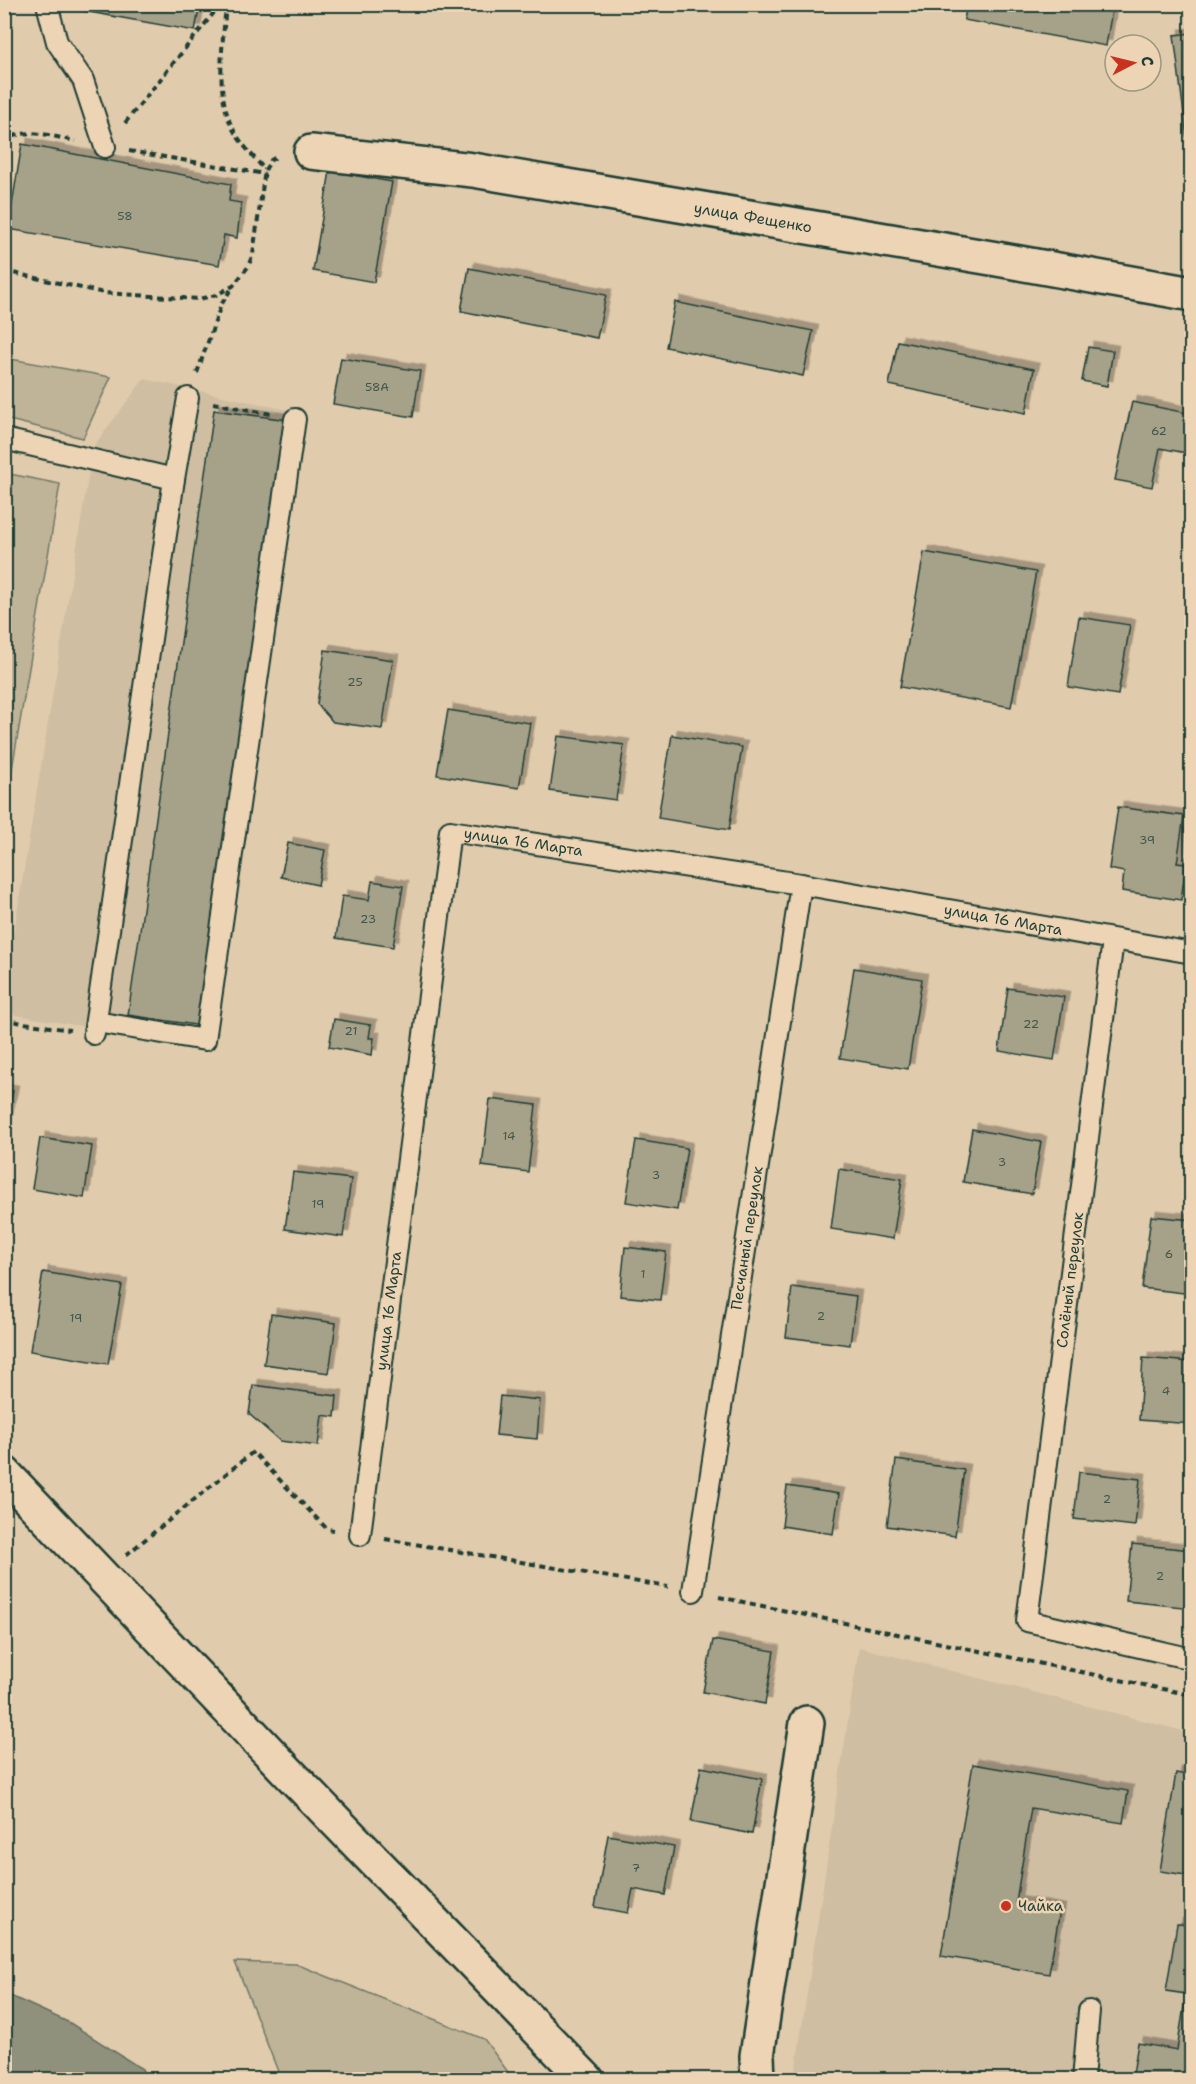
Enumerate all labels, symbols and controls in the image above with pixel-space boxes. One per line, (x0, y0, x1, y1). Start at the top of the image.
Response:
north arrow (1103, 33, 1163, 93)
text: С (1136, 55, 1158, 68)
street label: улица Фещенко (692, 198, 814, 237)
house number: 58 (117, 208, 133, 224)
house number: 58А (365, 379, 389, 395)
house number: 62 (1151, 423, 1167, 439)
house number: 25 (347, 674, 363, 690)
street label: улица 16 Марта (463, 823, 585, 861)
house number: 39 (1139, 832, 1155, 848)
street label: улица 16 Марта (942, 899, 1065, 940)
house number: 23 (360, 911, 376, 927)
house number: 22 (1023, 1016, 1039, 1032)
house number: 21 (345, 1023, 357, 1039)
house number: 14 (503, 1128, 515, 1144)
house number: 3 (998, 1154, 1006, 1170)
street label: Песчаный переулок (726, 1165, 768, 1311)
house number: 3 (652, 1167, 660, 1183)
house number: 19 (312, 1196, 324, 1212)
street label: Солёный переулок (1052, 1211, 1088, 1349)
house number: 6 (1165, 1246, 1173, 1262)
street label: улица 16 Марта (371, 1249, 406, 1372)
house number: 1 (640, 1266, 646, 1282)
house number: 2 (817, 1308, 825, 1324)
house number: 19 (70, 1310, 82, 1326)
house number: 4 (1162, 1383, 1170, 1399)
house number: 2 (1103, 1491, 1111, 1507)
house number: 2 (1156, 1568, 1164, 1584)
house number: 7 (632, 1860, 640, 1876)
place label: Чайка (1018, 1896, 1064, 1916)
marker: Чайка (999, 1899, 1013, 1913)

